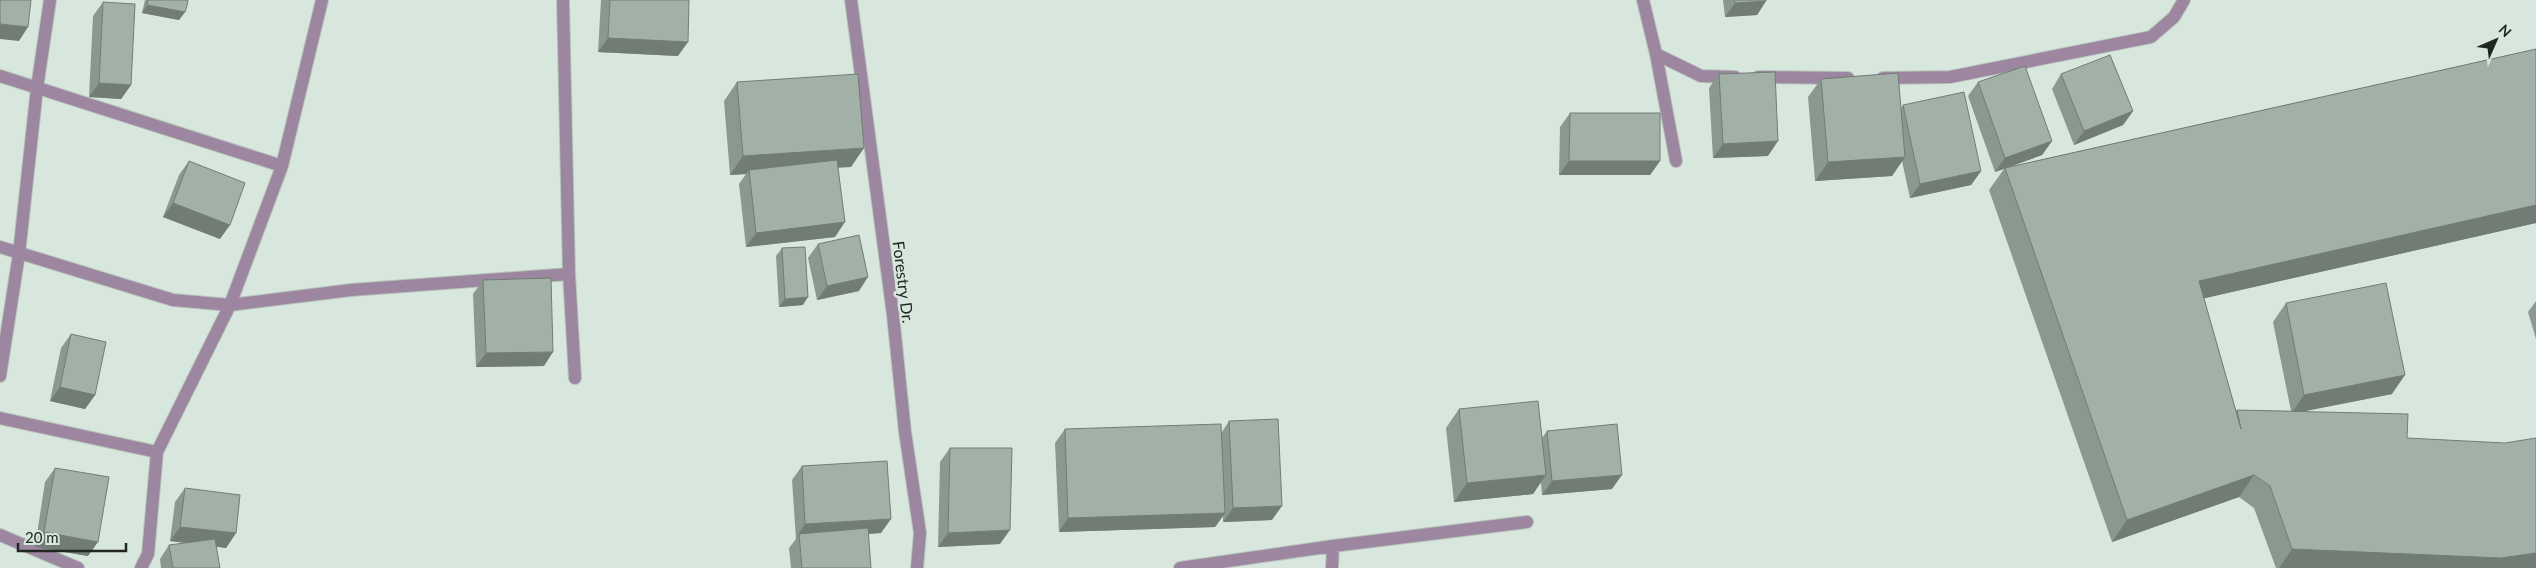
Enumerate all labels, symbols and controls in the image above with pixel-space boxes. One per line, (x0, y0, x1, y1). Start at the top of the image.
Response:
north arrow (2471, 15, 2521, 65)
text: N (2496, 21, 2515, 40)
street label: Forestry Dr. (890, 240, 918, 324)
scale bar (18, 520, 125, 552)
text: 20 m (25, 528, 59, 546)

